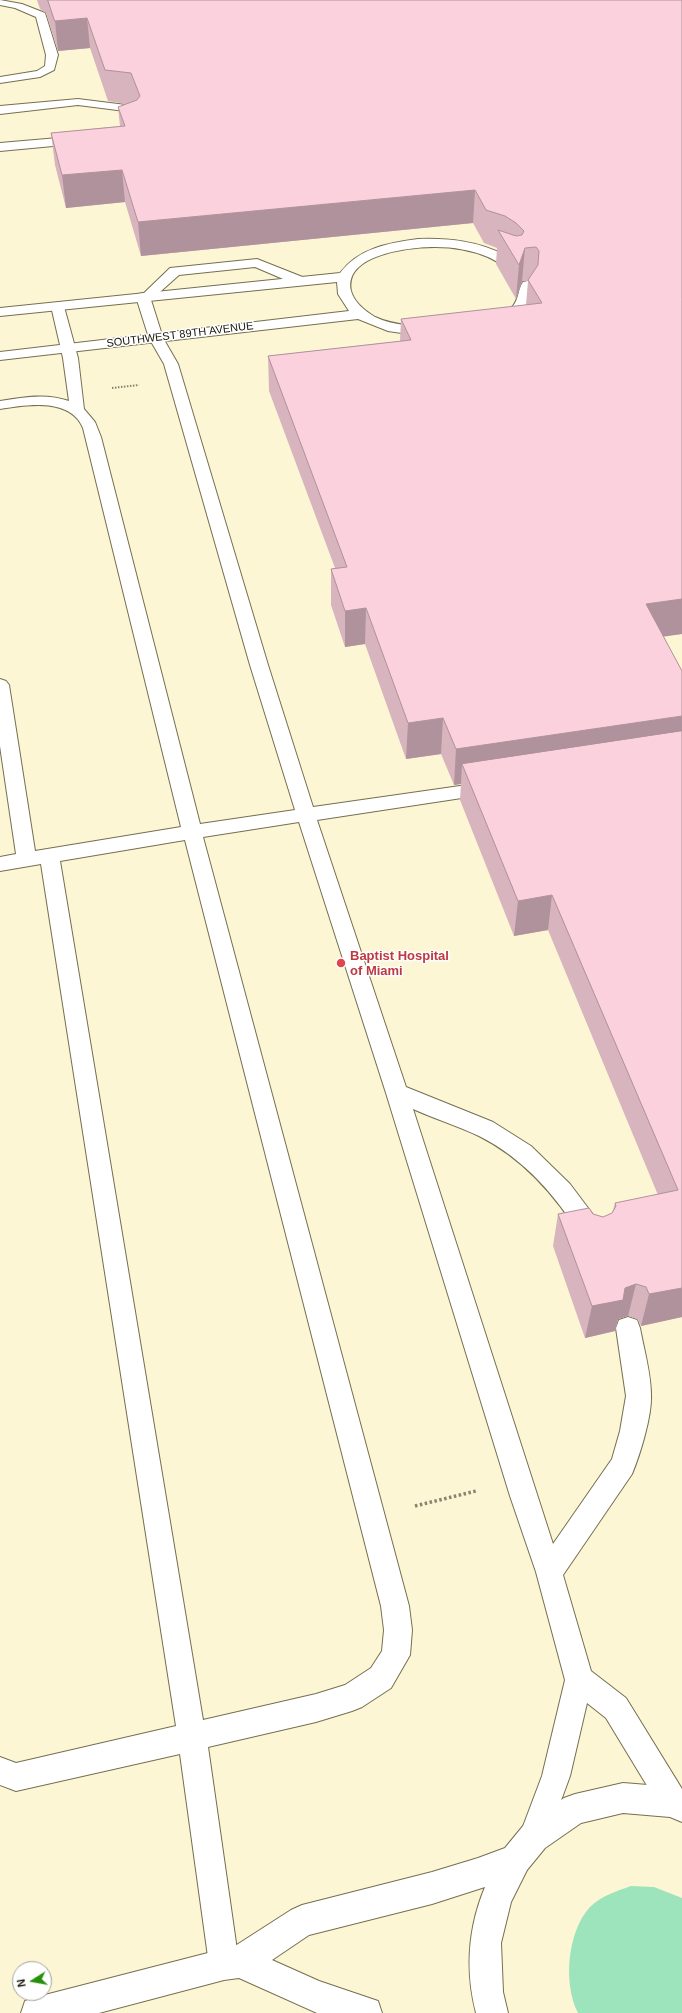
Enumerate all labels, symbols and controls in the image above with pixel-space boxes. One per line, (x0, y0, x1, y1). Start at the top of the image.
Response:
street label: SOUTHWEST 89TH AVENUE (106, 319, 254, 351)
place label: Baptist Hospital of Miami (350, 948, 449, 979)
marker: Baptist Hospital of Miami (335, 957, 347, 969)
north arrow (12, 1961, 52, 2001)
text: N (15, 1978, 28, 1988)

